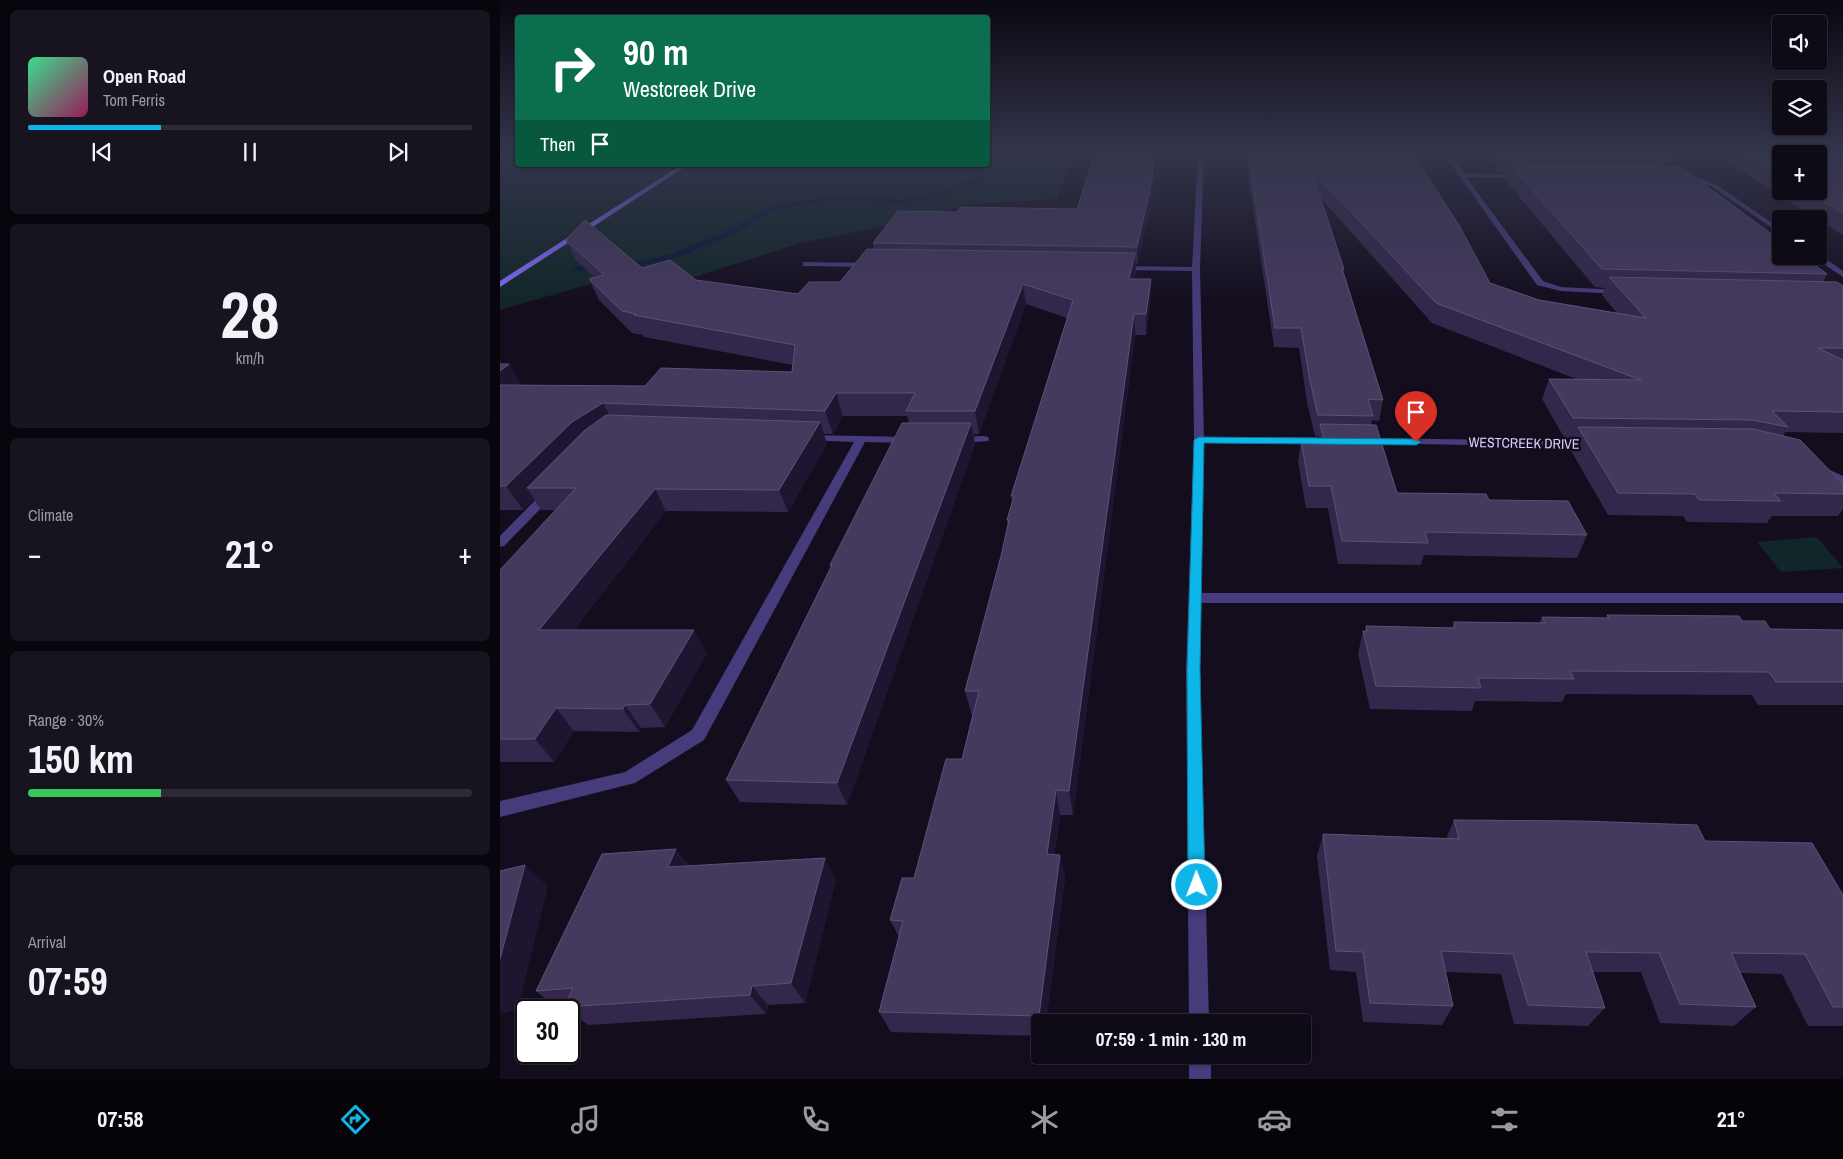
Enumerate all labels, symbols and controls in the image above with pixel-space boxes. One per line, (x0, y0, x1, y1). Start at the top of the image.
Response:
map controls (1772, 15, 1827, 265)
button: sound (1772, 15, 1827, 70)
text: 90 m (623, 29, 688, 76)
icon: right (540, 35, 605, 100)
text: Open Road (103, 63, 186, 89)
text: Westcreek Drive (623, 74, 756, 104)
button: layers (1772, 80, 1827, 135)
text: Tom Ferris (103, 89, 165, 111)
icon: arrive (586, 130, 614, 158)
text: Then (540, 131, 576, 157)
icon: previous (88, 138, 116, 166)
icon: pause (236, 138, 264, 166)
icon: next (384, 138, 412, 166)
button: + (1772, 145, 1827, 200)
button: − (1772, 210, 1827, 265)
text: 28 (220, 271, 280, 358)
text: km/h (236, 347, 264, 369)
pin (1395, 391, 1437, 442)
icon: arrive (1402, 398, 1430, 426)
street label: WESTCREEK DRIVE (1468, 433, 1580, 453)
text: Climate (28, 504, 73, 526)
text: 21° (225, 529, 275, 580)
text: − (28, 535, 41, 573)
text: + (459, 535, 472, 573)
text: Range · 30% (28, 709, 104, 731)
text: 150 km (28, 734, 134, 785)
position arrow (1170, 858, 1222, 910)
text: Arrival (28, 931, 66, 953)
text: 07:59 (28, 956, 108, 1007)
speed limit sign: 30 (515, 999, 580, 1064)
text: 07:59 · 1 min · 130 m (1096, 1026, 1246, 1052)
icon: directions (338, 1102, 373, 1137)
icon: music (568, 1102, 603, 1137)
icon: phone (798, 1102, 833, 1137)
icon: climate (1027, 1102, 1062, 1137)
icon: car (1257, 1102, 1292, 1137)
icon: filters (1487, 1102, 1522, 1137)
text: 07:58 (97, 1104, 144, 1134)
text: 21° (1717, 1104, 1746, 1134)

